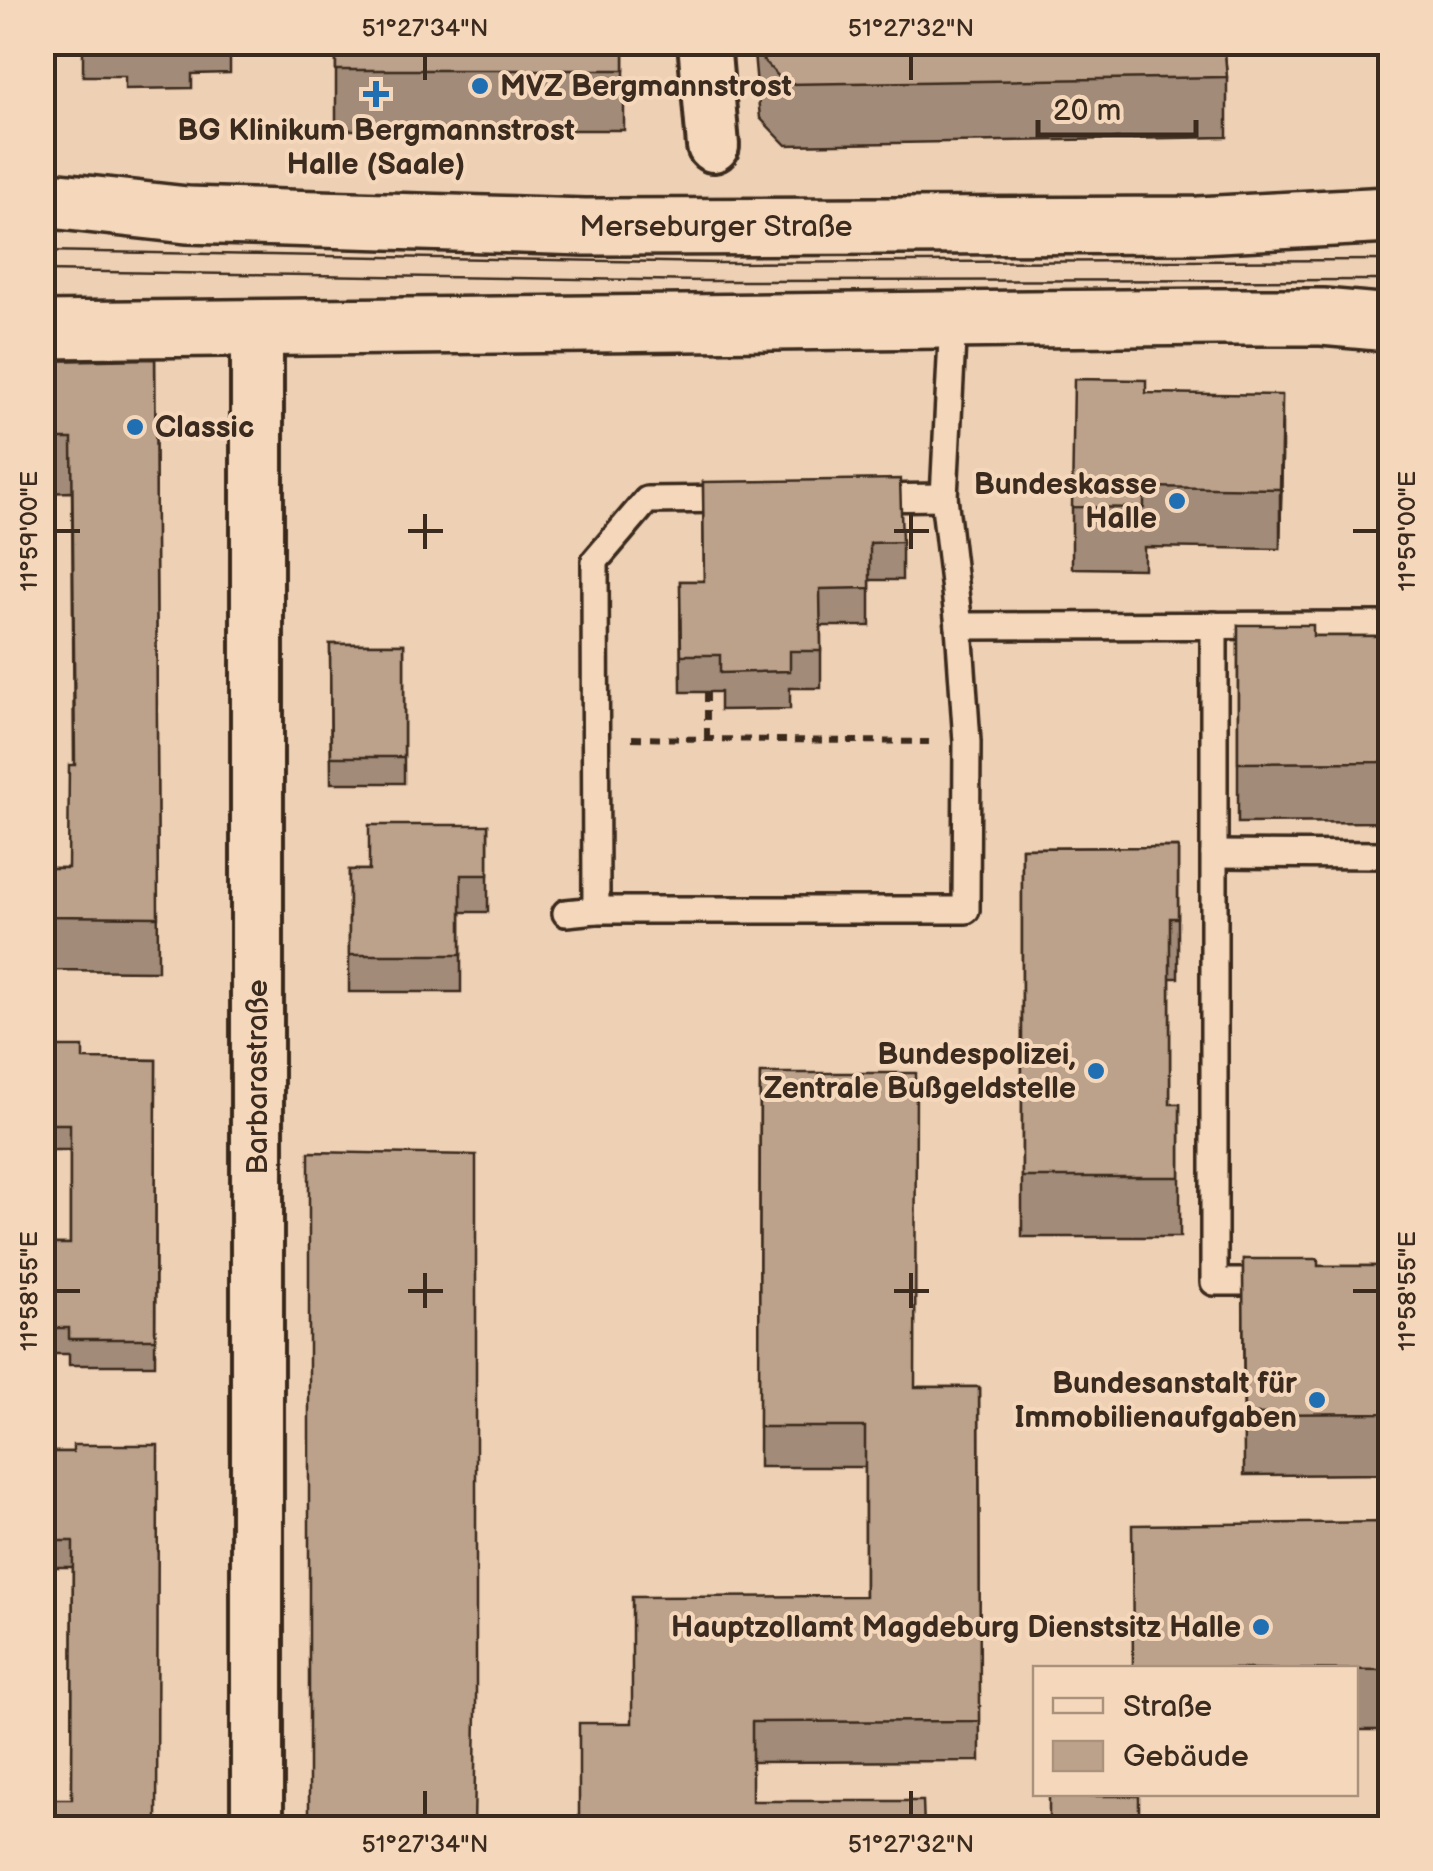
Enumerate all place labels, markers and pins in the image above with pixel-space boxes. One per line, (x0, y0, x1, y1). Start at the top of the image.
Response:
place label: MVZ Bergmannstrost (500, 69, 792, 105)
marker: MVZ Bergmannstrost (469, 75, 491, 97)
marker: BG Klinikum Bergmannstrost Halle (Saale) (363, 81, 389, 107)
place label: BG Klinikum Bergmannstrost Halle (Saale) (177, 113, 575, 183)
place label: Classic (155, 410, 254, 446)
marker: Classic (124, 416, 146, 438)
place label: Bundeskasse Halle (974, 467, 1157, 537)
marker: Bundeskasse Halle (1166, 490, 1188, 512)
place label: Bundespolizei, Zentrale Bußgeldstelle (764, 1037, 1076, 1107)
marker: Bundespolizei, Zentrale Bußgeldstelle (1085, 1060, 1107, 1082)
place label: Bundesanstalt für Immobilienaufgaben (1014, 1366, 1298, 1436)
marker: Bundesanstalt für Immobilienaufgaben (1306, 1389, 1328, 1411)
place label: Hauptzollamt Magdeburg Dienstsitz Halle (671, 1610, 1241, 1646)
marker: Hauptzollamt Magdeburg Dienstsitz Halle (1250, 1616, 1272, 1638)

